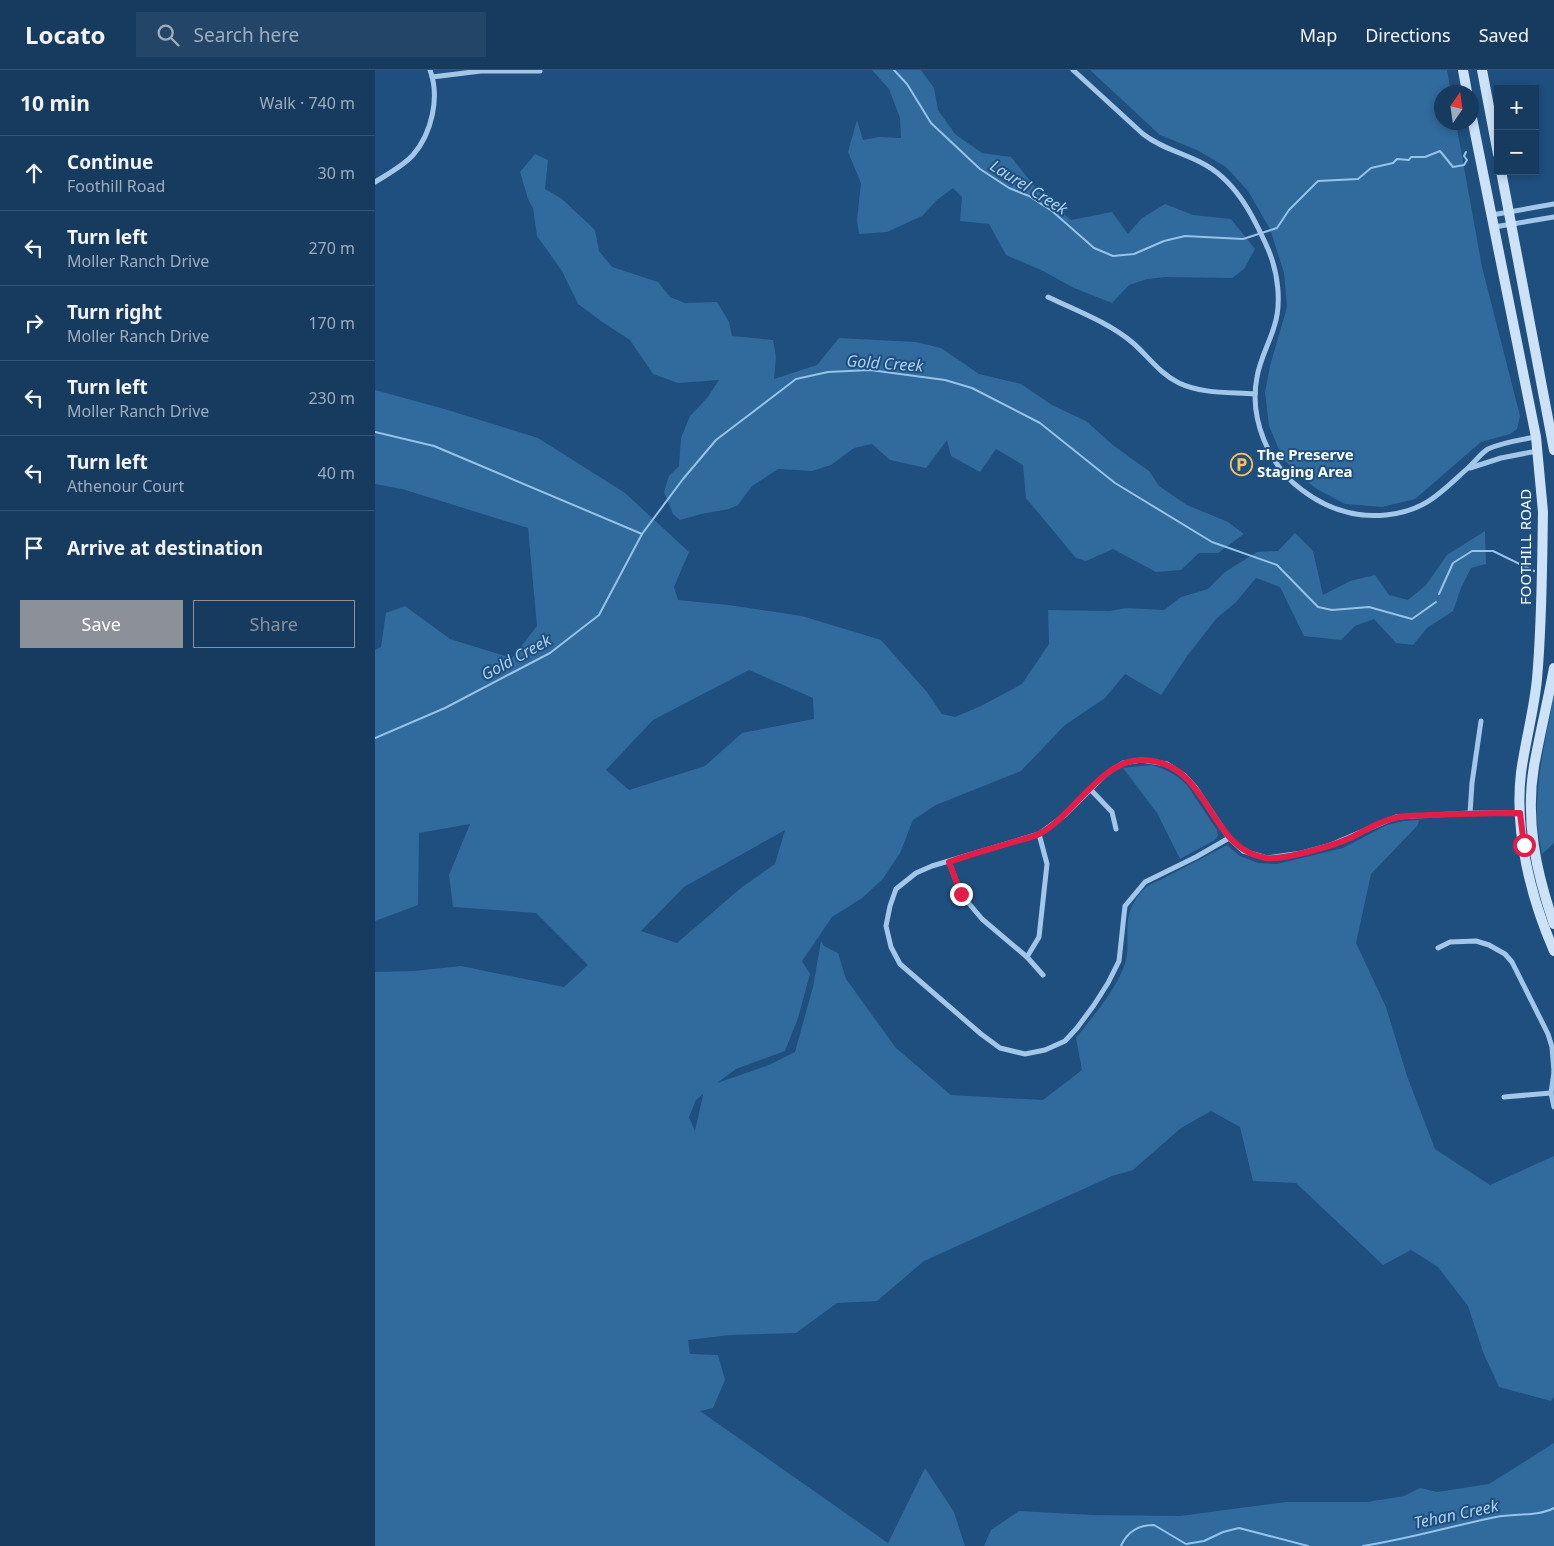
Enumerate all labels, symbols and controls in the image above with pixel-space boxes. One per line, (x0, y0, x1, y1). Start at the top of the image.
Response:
search box (136, 12, 486, 57)
text: Locato (25, 18, 106, 51)
icon: search (154, 21, 182, 49)
text: Search here (194, 22, 299, 48)
text: Map (1300, 23, 1337, 47)
text: Directions (1365, 23, 1451, 47)
text: Saved (1479, 23, 1529, 47)
north arrow (1434, 85, 1479, 130)
map controls (1494, 85, 1539, 175)
button: + (1494, 85, 1539, 130)
text: 10 min (20, 89, 90, 117)
text: Walk · 740 m (260, 92, 355, 114)
button: − (1494, 130, 1539, 175)
text: Continue (67, 149, 153, 175)
water label: Laurel Creek (986, 154, 1073, 220)
icon: ahead (20, 159, 48, 187)
text: 30 m (318, 162, 355, 184)
text: Foothill Road (67, 175, 165, 197)
text: Turn left (67, 224, 148, 250)
icon: left (20, 234, 48, 262)
text: 270 m (308, 237, 355, 259)
text: Moller Ranch Drive (67, 250, 209, 272)
text: Turn right (67, 299, 162, 325)
icon: right (20, 309, 48, 337)
text: 170 m (308, 312, 355, 334)
text: Moller Ranch Drive (67, 325, 209, 347)
water label: Gold Creek (846, 349, 925, 377)
text: Turn left (67, 374, 148, 400)
icon: left (20, 384, 48, 412)
text: 230 m (308, 387, 355, 409)
text: Moller Ranch Drive (67, 400, 209, 422)
place label: The Preserve Staging Area (1257, 444, 1354, 481)
text: Turn left (67, 449, 148, 475)
parking icon: The Preserve Staging Area (1229, 452, 1253, 476)
icon: left (20, 459, 48, 487)
text: 40 m (318, 462, 355, 484)
text: Athenour Court (67, 475, 184, 497)
street label: FOOTHILL ROAD (1515, 489, 1535, 605)
icon: arrive (20, 534, 48, 562)
text: Arrive at destination (67, 535, 263, 561)
button: Save (20, 600, 183, 648)
button: Share (193, 600, 355, 648)
water label: Gold Creek (477, 628, 556, 685)
route start (1513, 834, 1536, 857)
route end (950, 883, 973, 906)
water label: Tehan Creek (1412, 1494, 1501, 1534)

